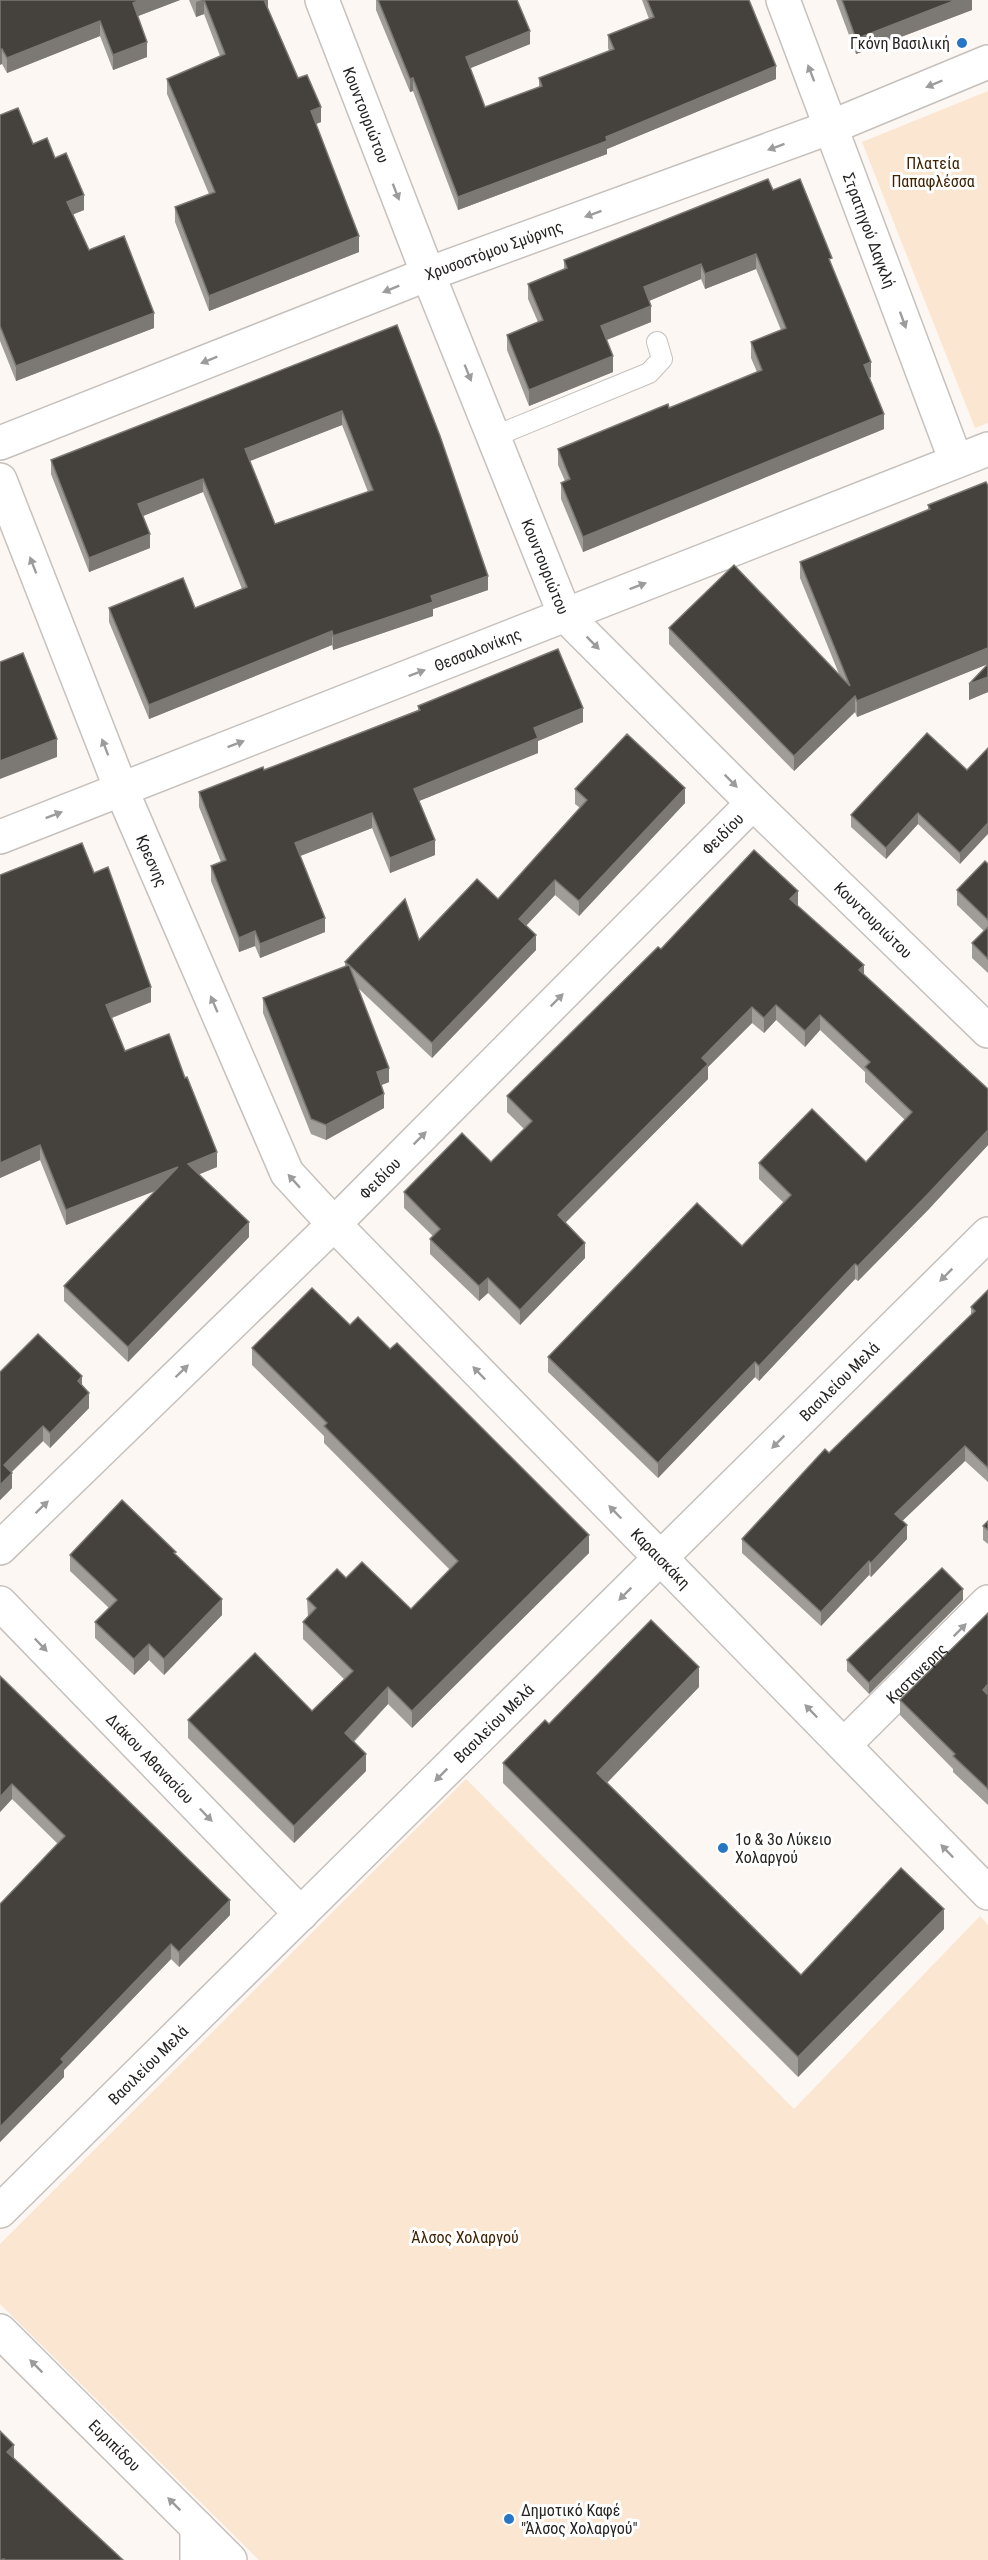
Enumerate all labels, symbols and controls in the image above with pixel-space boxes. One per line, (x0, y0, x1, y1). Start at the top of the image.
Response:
place label: Γκόνη Βασιλική (850, 34, 950, 53)
marker: Γκόνη Βασιλική (955, 36, 969, 50)
one-way arrow (805, 63, 815, 81)
street label: Κουντουριώτου (339, 64, 393, 166)
one-way arrow (925, 80, 943, 89)
one-way arrow (767, 143, 785, 153)
park label: Πλατεία Παπαφλέσσα (891, 154, 975, 191)
street label: Στρατηγού Δαγκλή (839, 170, 899, 291)
one-way arrow (391, 183, 401, 201)
one-way arrow (584, 209, 602, 219)
street label: Χρυσοστόμου Σμύρνης (422, 217, 565, 284)
one-way arrow (381, 284, 399, 294)
one-way arrow (899, 311, 909, 329)
one-way arrow (200, 356, 218, 365)
one-way arrow (464, 364, 473, 382)
street label: Κουντουριώτου (517, 516, 573, 617)
one-way arrow (28, 556, 38, 574)
one-way arrow (629, 581, 647, 590)
street label: Θεσσαλονίκης (431, 624, 524, 676)
one-way arrow (586, 635, 600, 650)
one-way arrow (409, 667, 427, 677)
one-way arrow (100, 738, 109, 756)
one-way arrow (227, 739, 245, 748)
one-way arrow (723, 773, 737, 787)
street label: Φειδίου (698, 809, 747, 859)
one-way arrow (46, 810, 64, 820)
street label: Κρεσνης (132, 832, 171, 890)
street label: Κουντουριώτου (830, 878, 916, 962)
one-way arrow (550, 993, 564, 1007)
one-way arrow (209, 994, 219, 1012)
one-way arrow (412, 1131, 427, 1145)
street label: Φειδίου (355, 1154, 405, 1203)
one-way arrow (288, 1174, 302, 1188)
one-way arrow (940, 1268, 954, 1282)
street label: Βασιλείου Μελά (796, 1338, 883, 1425)
one-way arrow (174, 1364, 189, 1378)
one-way arrow (472, 1365, 486, 1380)
one-way arrow (770, 1435, 785, 1449)
one-way arrow (34, 1501, 49, 1514)
one-way arrow (609, 1506, 623, 1520)
street label: Καραισκάκη (627, 1525, 694, 1593)
one-way arrow (617, 1587, 632, 1601)
one-way arrow (952, 1623, 966, 1637)
one-way arrow (33, 1637, 47, 1651)
street label: Καστανερης (883, 1639, 951, 1708)
street label: Βασιλείου Μελά (450, 1680, 538, 1767)
one-way arrow (804, 1705, 818, 1719)
street label: Διάκου Αθανασίου (102, 1710, 198, 1808)
one-way arrow (435, 1768, 449, 1782)
one-way arrow (198, 1808, 212, 1822)
place label: 1ο & 3ο Λύκειο Χολαργού (735, 1830, 832, 1867)
marker: 1ο & 3ο Λύκειο Χολαργού (716, 1841, 730, 1855)
one-way arrow (940, 1843, 954, 1858)
street label: Βασιλείου Μελά (104, 2022, 192, 2109)
park label: Άλσος Χολαργού (411, 2228, 519, 2247)
one-way arrow (29, 2360, 43, 2374)
street label: Ευριπίδου (85, 2416, 144, 2475)
one-way arrow (166, 2497, 181, 2511)
place label: Δημοτικό Καφέ "Άλσος Χολαργού" (521, 2501, 638, 2538)
marker: Δημοτικό Καφέ "Άλσος Χολαργού" (502, 2512, 516, 2526)

